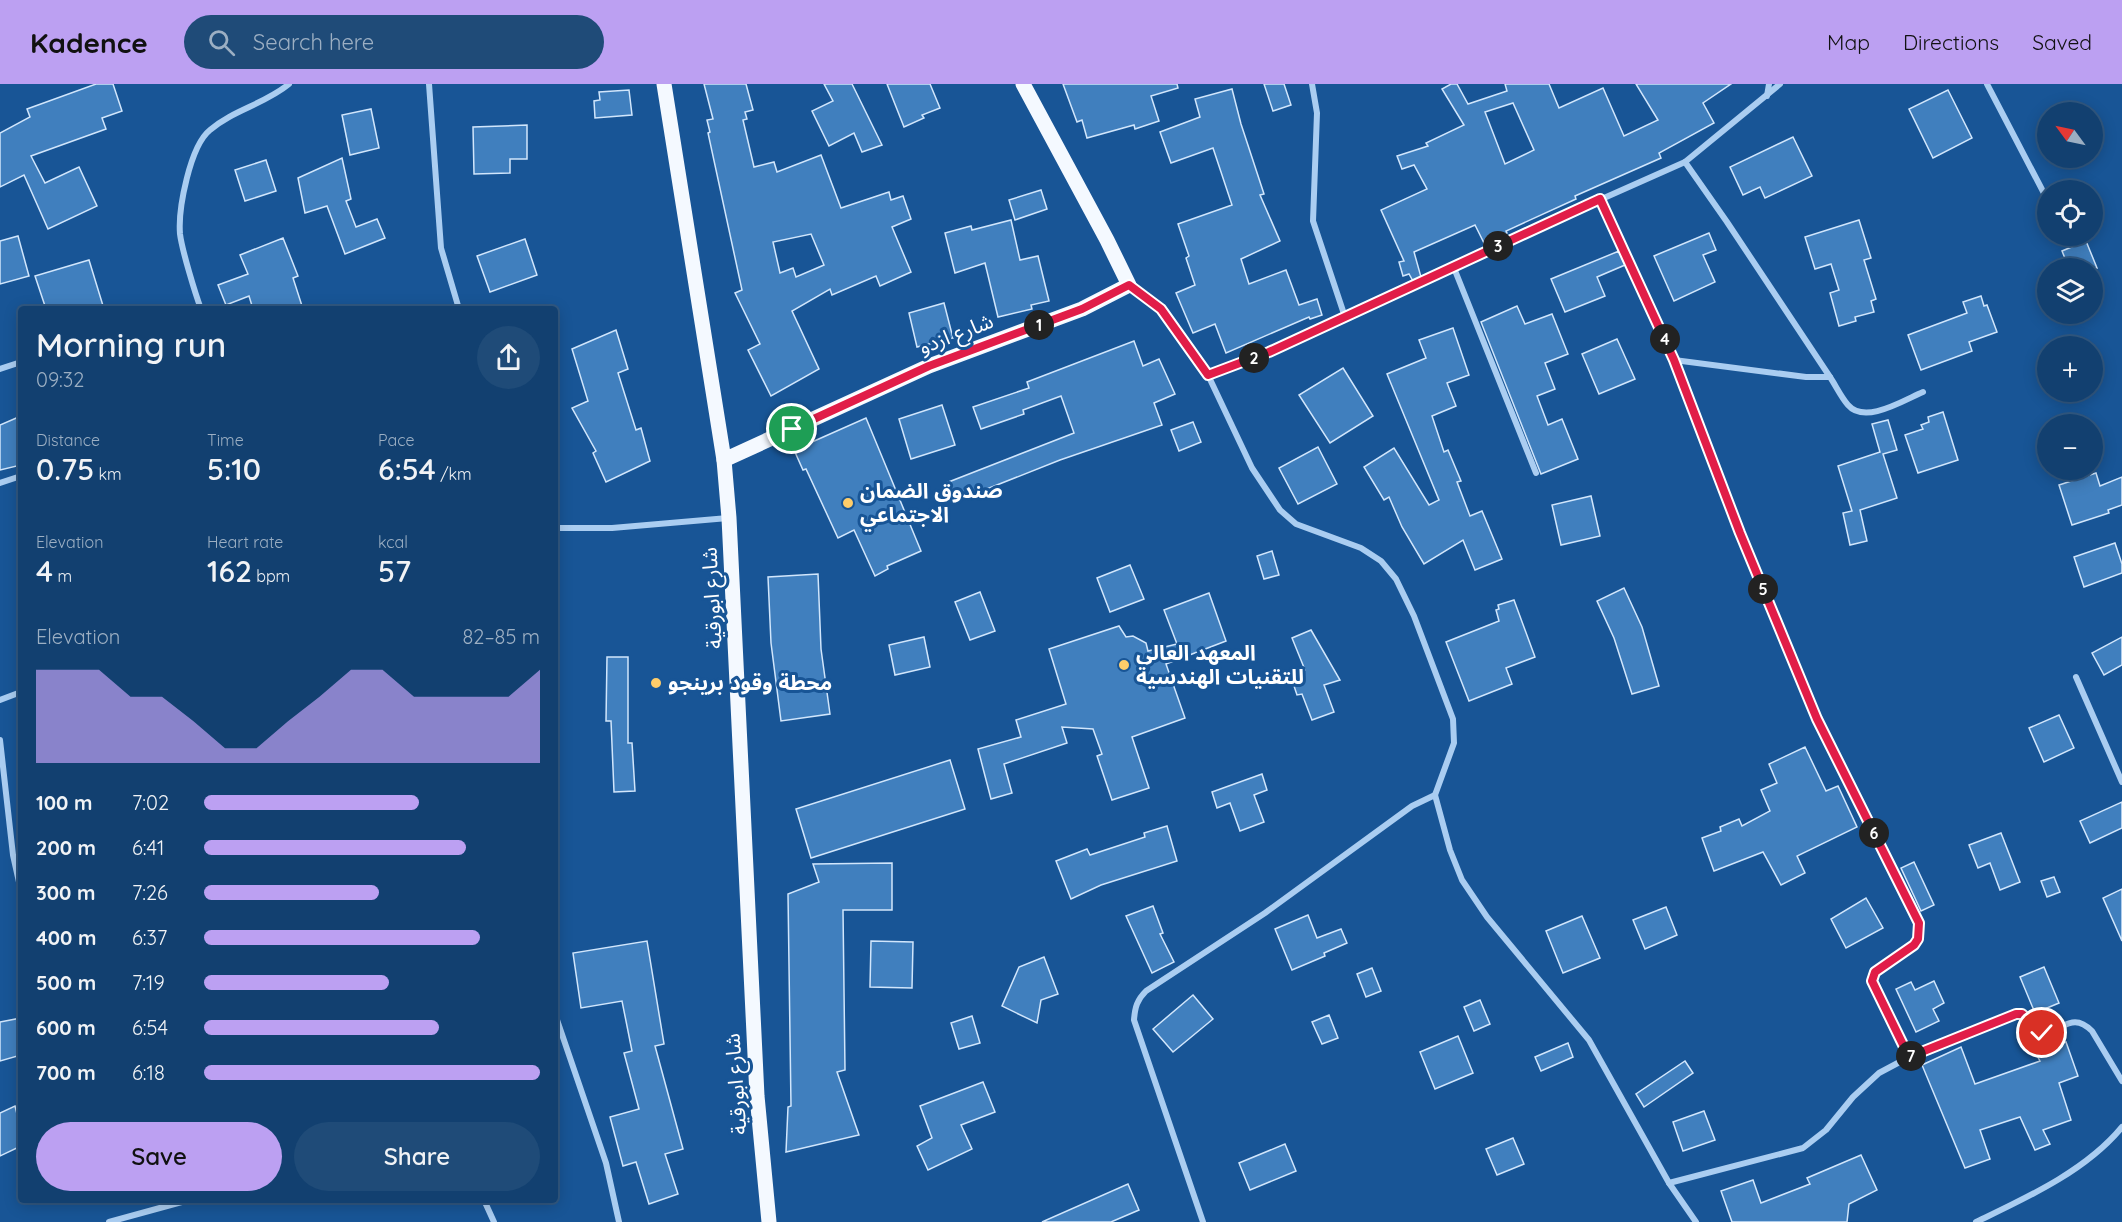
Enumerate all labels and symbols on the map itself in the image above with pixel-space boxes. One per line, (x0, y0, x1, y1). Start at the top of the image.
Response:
north arrow (2037, 102, 2103, 168)
pin: 3 (1483, 231, 1513, 261)
street label: شارع ازدو (915, 307, 998, 362)
pin: 1 (1024, 310, 1054, 340)
pin: 4 (1650, 324, 1680, 354)
pin: 2 (1239, 343, 1269, 373)
pin (766, 403, 817, 454)
place label: صندوق الضمان الاجتماعي (860, 477, 1003, 532)
marker: صندوق الضمان الاجتماعي (841, 496, 855, 510)
street label: شارع ابورقية (695, 546, 730, 650)
pin: 5 (1748, 574, 1778, 604)
place label: المعهد العالي للتقنيات الهندسية (1136, 639, 1304, 689)
marker: المعهد العالي للتقنيات الهندسية (1117, 658, 1131, 672)
place label: محطة وقود برينجو (668, 669, 832, 695)
marker: محطة وقود برينجو (649, 676, 663, 690)
pin: 6 (1859, 818, 1889, 848)
pin (2016, 1007, 2067, 1058)
street label: شارع ابورقية (718, 1032, 755, 1136)
pin: 7 (1896, 1041, 1926, 1071)

